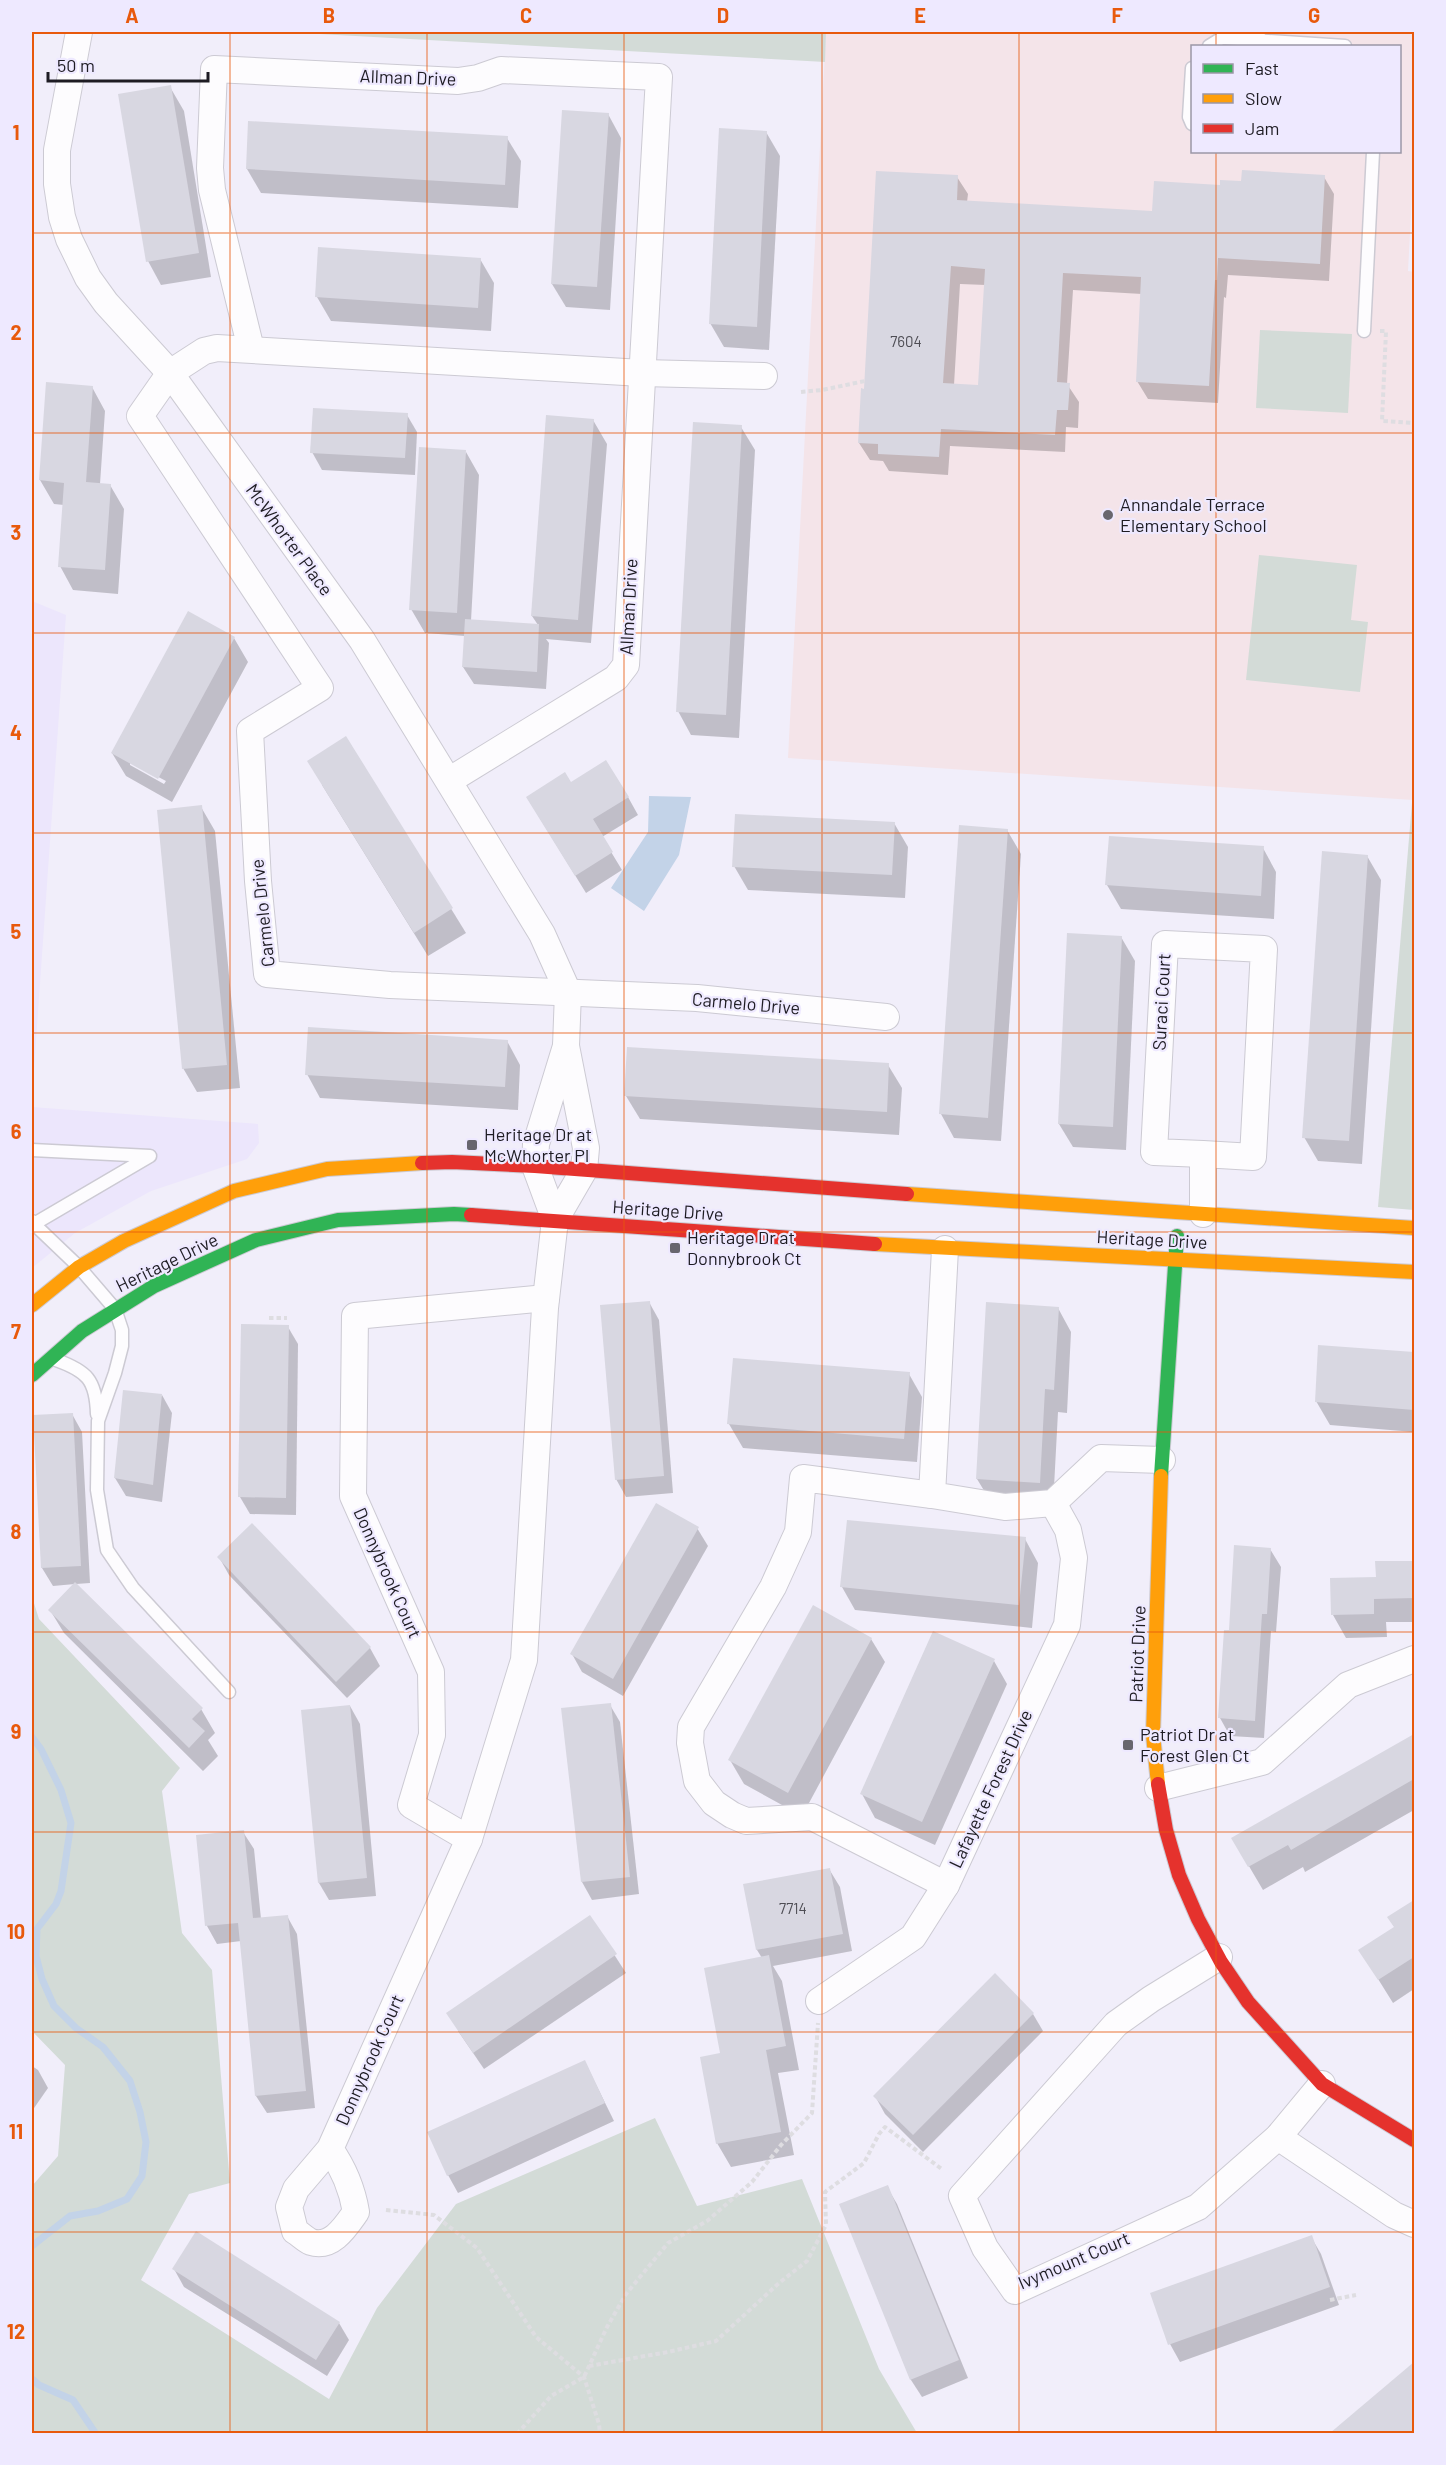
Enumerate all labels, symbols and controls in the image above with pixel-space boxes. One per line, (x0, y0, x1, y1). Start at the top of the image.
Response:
text: A (125, 3, 139, 27)
text: B (323, 3, 335, 27)
text: C (520, 3, 532, 27)
text: D (717, 3, 729, 27)
text: E (914, 3, 926, 27)
text: F (1111, 3, 1123, 27)
text: G (1308, 3, 1320, 27)
scale bar (48, 45, 208, 83)
legend (1191, 45, 1401, 153)
text: 50 m (57, 54, 95, 76)
text: Fast (1245, 57, 1279, 79)
street label: Allman Drive (359, 64, 457, 90)
text: Slow (1245, 87, 1282, 109)
text: Jam (1245, 117, 1279, 139)
text: 1 (12, 120, 20, 144)
text: 2 (10, 320, 22, 344)
house number: 7604 (890, 332, 922, 350)
street label: McWhorter Place (242, 479, 338, 600)
place label: Annandale Terrace Elementary School (1120, 493, 1267, 536)
marker: Annandale Terrace Elementary School (1101, 508, 1115, 522)
text: 3 (11, 520, 21, 544)
street label: Allman Drive (614, 558, 642, 656)
text: 4 (10, 720, 22, 744)
street label: Carmelo Drive (245, 858, 279, 968)
text: 5 (11, 919, 22, 943)
street label: Suraci Court (1147, 953, 1175, 1051)
street label: Carmelo Drive (691, 987, 801, 1019)
text: 6 (11, 1119, 22, 1143)
place label: Heritage Dr at McWhorter Pl (484, 1123, 592, 1166)
marker: Heritage Dr at McWhorter Pl (465, 1138, 479, 1152)
street label: Heritage Drive (612, 1195, 724, 1225)
street label: Heritage Drive (1096, 1225, 1208, 1253)
place label: Heritage Dr at Donnybrook Ct (687, 1226, 801, 1269)
street label: Heritage Drive (112, 1228, 221, 1296)
marker: Heritage Dr at Donnybrook Ct (668, 1241, 682, 1255)
text: 7 (11, 1319, 21, 1343)
street label: Donnybrook Court (349, 1504, 427, 1641)
text: 8 (11, 1519, 22, 1543)
street label: Patriot Drive (1124, 1605, 1150, 1703)
street label: Lafayette Forest Drive (944, 1706, 1036, 1871)
text: 9 (11, 1719, 21, 1743)
place label: Patriot Dr at Forest Glen Ct (1140, 1723, 1250, 1766)
marker: Patriot Dr at Forest Glen Ct (1121, 1738, 1135, 1752)
house number: 7714 (779, 1899, 807, 1917)
text: 10 (7, 1919, 25, 1943)
street label: Donnybrook Court (330, 1991, 408, 2128)
text: 11 (9, 2119, 23, 2143)
street label: Ivymount Court (1014, 2227, 1133, 2294)
text: 12 (7, 2319, 25, 2343)

